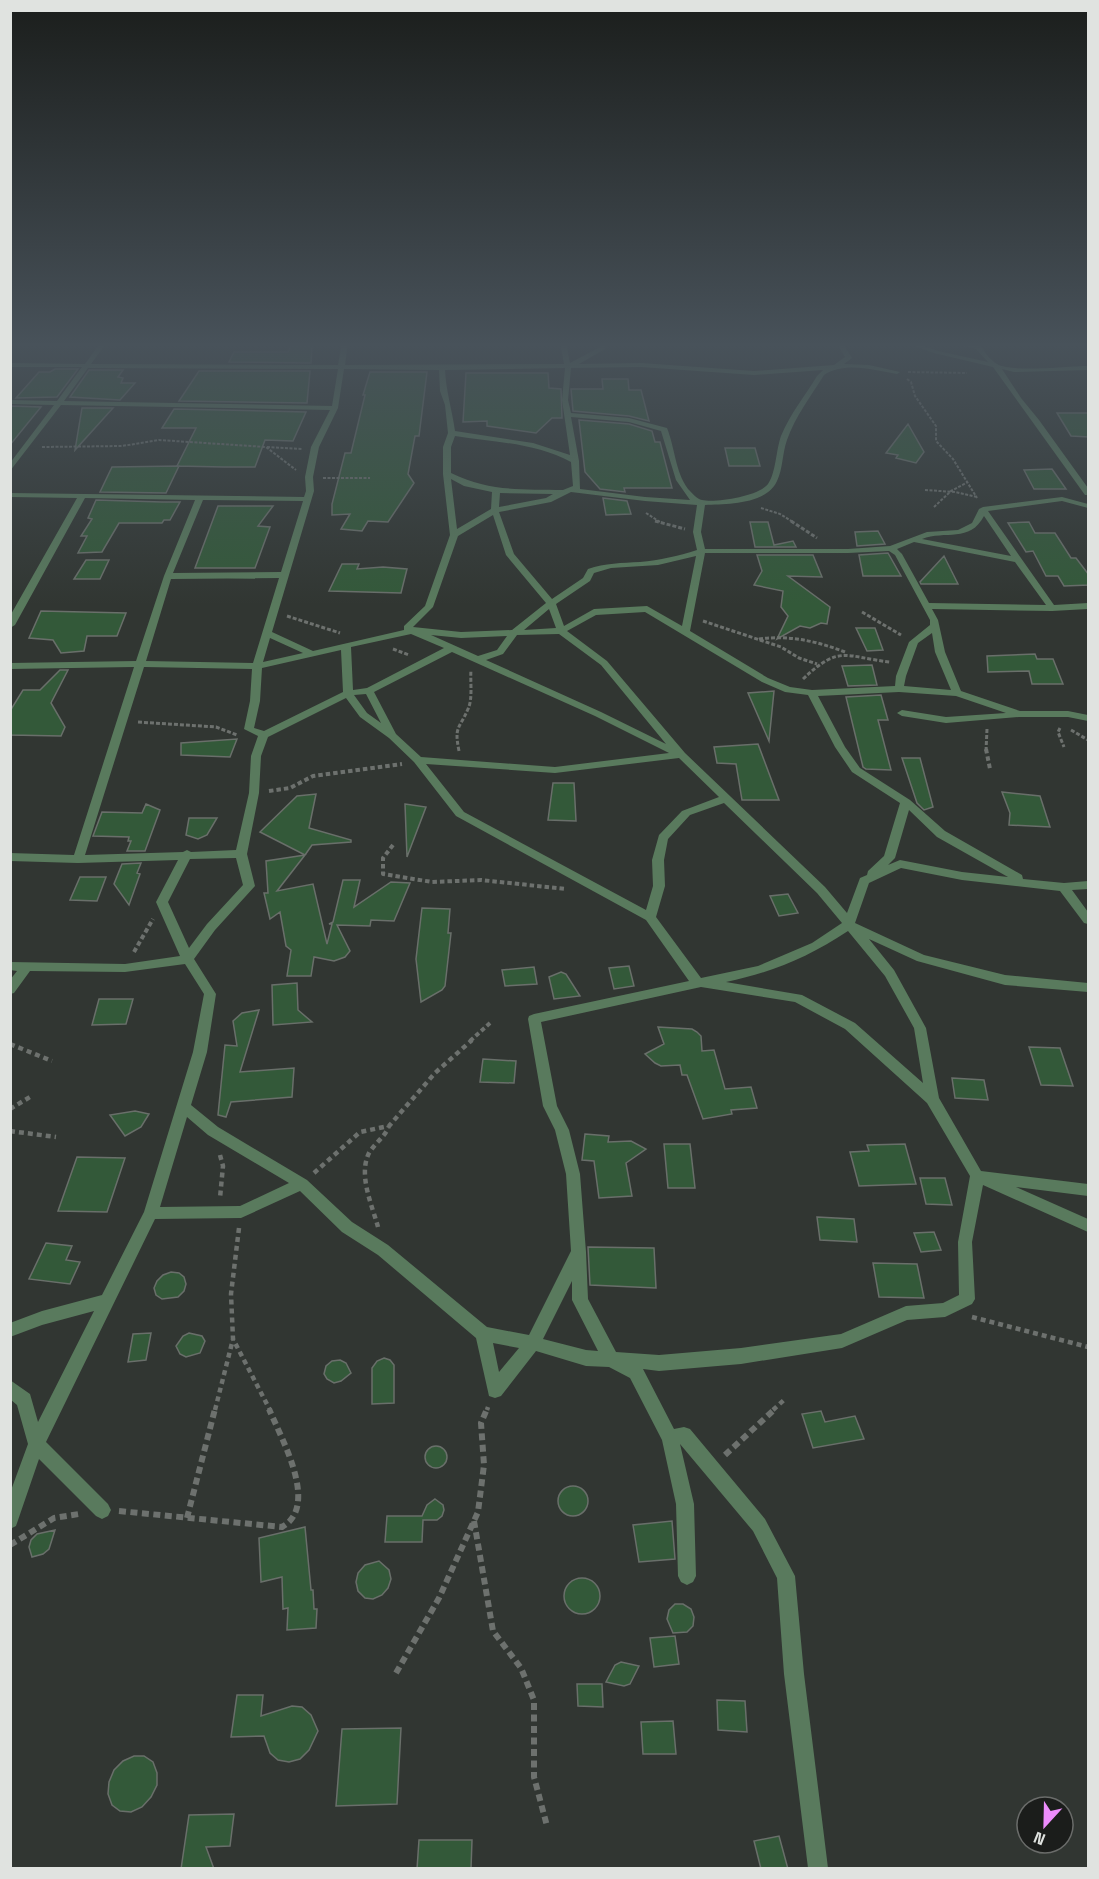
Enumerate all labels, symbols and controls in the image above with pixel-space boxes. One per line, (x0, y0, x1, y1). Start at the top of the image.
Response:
north arrow (1015, 1795, 1075, 1855)
text: N (1031, 1827, 1048, 1850)

